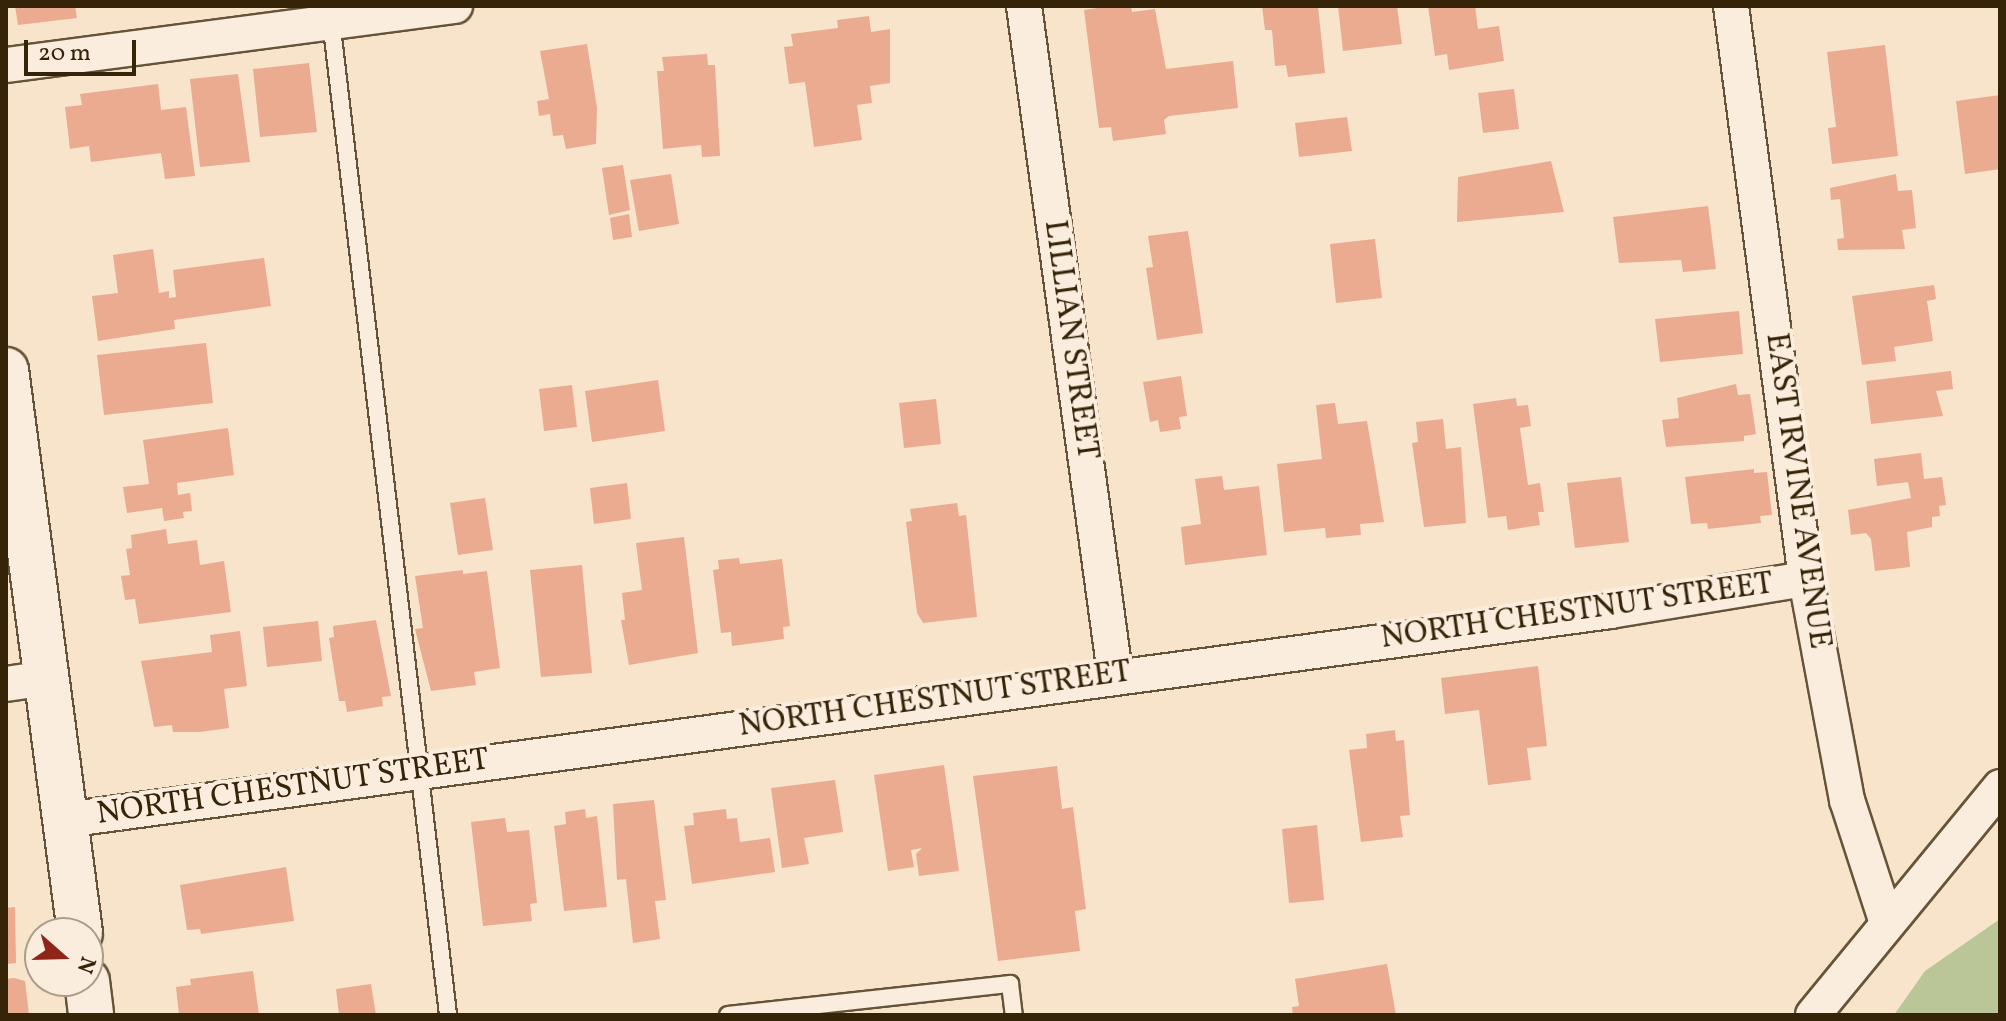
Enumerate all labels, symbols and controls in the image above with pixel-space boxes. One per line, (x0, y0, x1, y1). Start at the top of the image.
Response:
scale bar (28, 24, 140, 74)
text: 20 m (38, 37, 91, 71)
street label: LILLIAN STREET (1034, 218, 1106, 462)
street label: EAST IRVINE AVENUE (1756, 330, 1838, 652)
street label: NORTH CHESTNUT STREET (1378, 565, 1776, 659)
street label: NORTH CHESTNUT STREET (736, 653, 1134, 747)
street label: NORTH CHESTNUT STREET (94, 741, 492, 835)
north arrow (24, 917, 104, 997)
text: N (68, 952, 102, 977)

